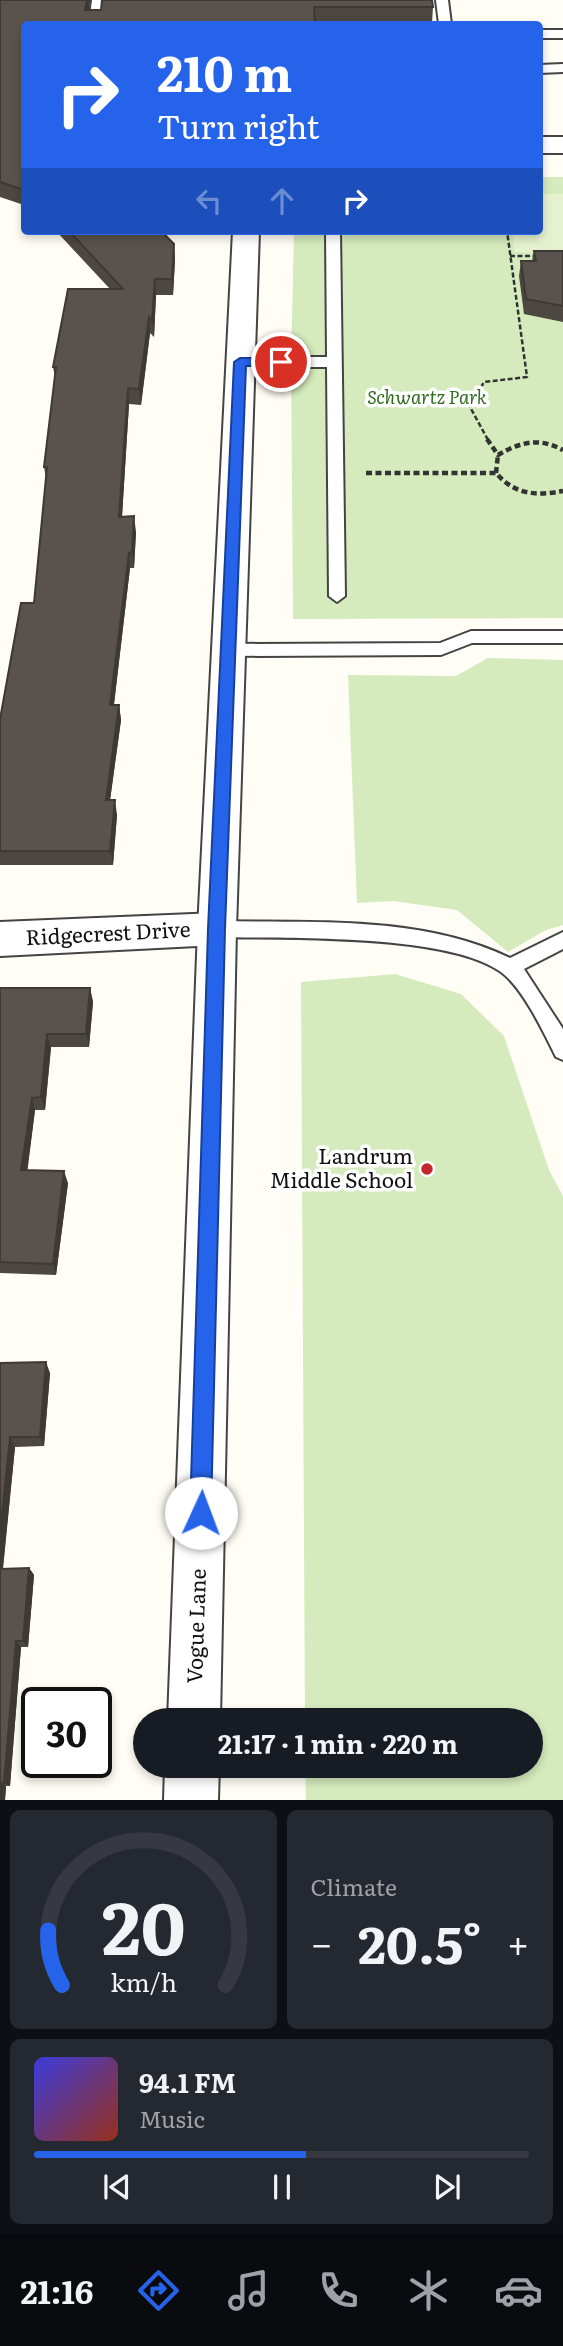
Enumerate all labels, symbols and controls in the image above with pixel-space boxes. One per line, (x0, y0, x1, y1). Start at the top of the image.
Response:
text: 210 m (157, 34, 292, 107)
icon: right (42, 49, 133, 140)
text: Turn right (157, 101, 319, 149)
icon: left (190, 182, 228, 220)
icon: ahead (263, 182, 301, 220)
icon: right (336, 182, 374, 220)
pin (251, 332, 311, 392)
icon: arrive (262, 343, 300, 381)
park label: Schwartz Park (367, 383, 487, 410)
street label: Ridgecrest Drive (25, 912, 191, 951)
place label: Landrum Middle School (270, 1139, 413, 1194)
marker: Landrum Middle School (419, 1161, 435, 1177)
position arrow (164, 1476, 238, 1550)
street label: Vogue Lane (177, 1568, 212, 1684)
speed limit sign: 30 (21, 1687, 112, 1778)
text: 21:17 · 1 min · 220 m (218, 1723, 458, 1762)
text: Climate (311, 1869, 397, 1903)
text: 20 (101, 1870, 185, 1978)
text: 20.5° (358, 1903, 482, 1980)
text: − (311, 1913, 333, 1970)
text: + (507, 1913, 529, 1970)
text: km/h (110, 1963, 177, 2000)
text: 94.1 FM (139, 2062, 236, 2101)
text: Music (139, 2101, 205, 2135)
icon: previous (98, 2168, 136, 2206)
icon: pause (263, 2168, 301, 2206)
icon: next (428, 2168, 466, 2206)
text: 21:16 (20, 2266, 93, 2314)
icon: directions (134, 2266, 183, 2315)
icon: music (224, 2266, 273, 2315)
icon: phone (314, 2266, 363, 2315)
icon: climate (404, 2266, 453, 2315)
icon: car (494, 2266, 543, 2315)

